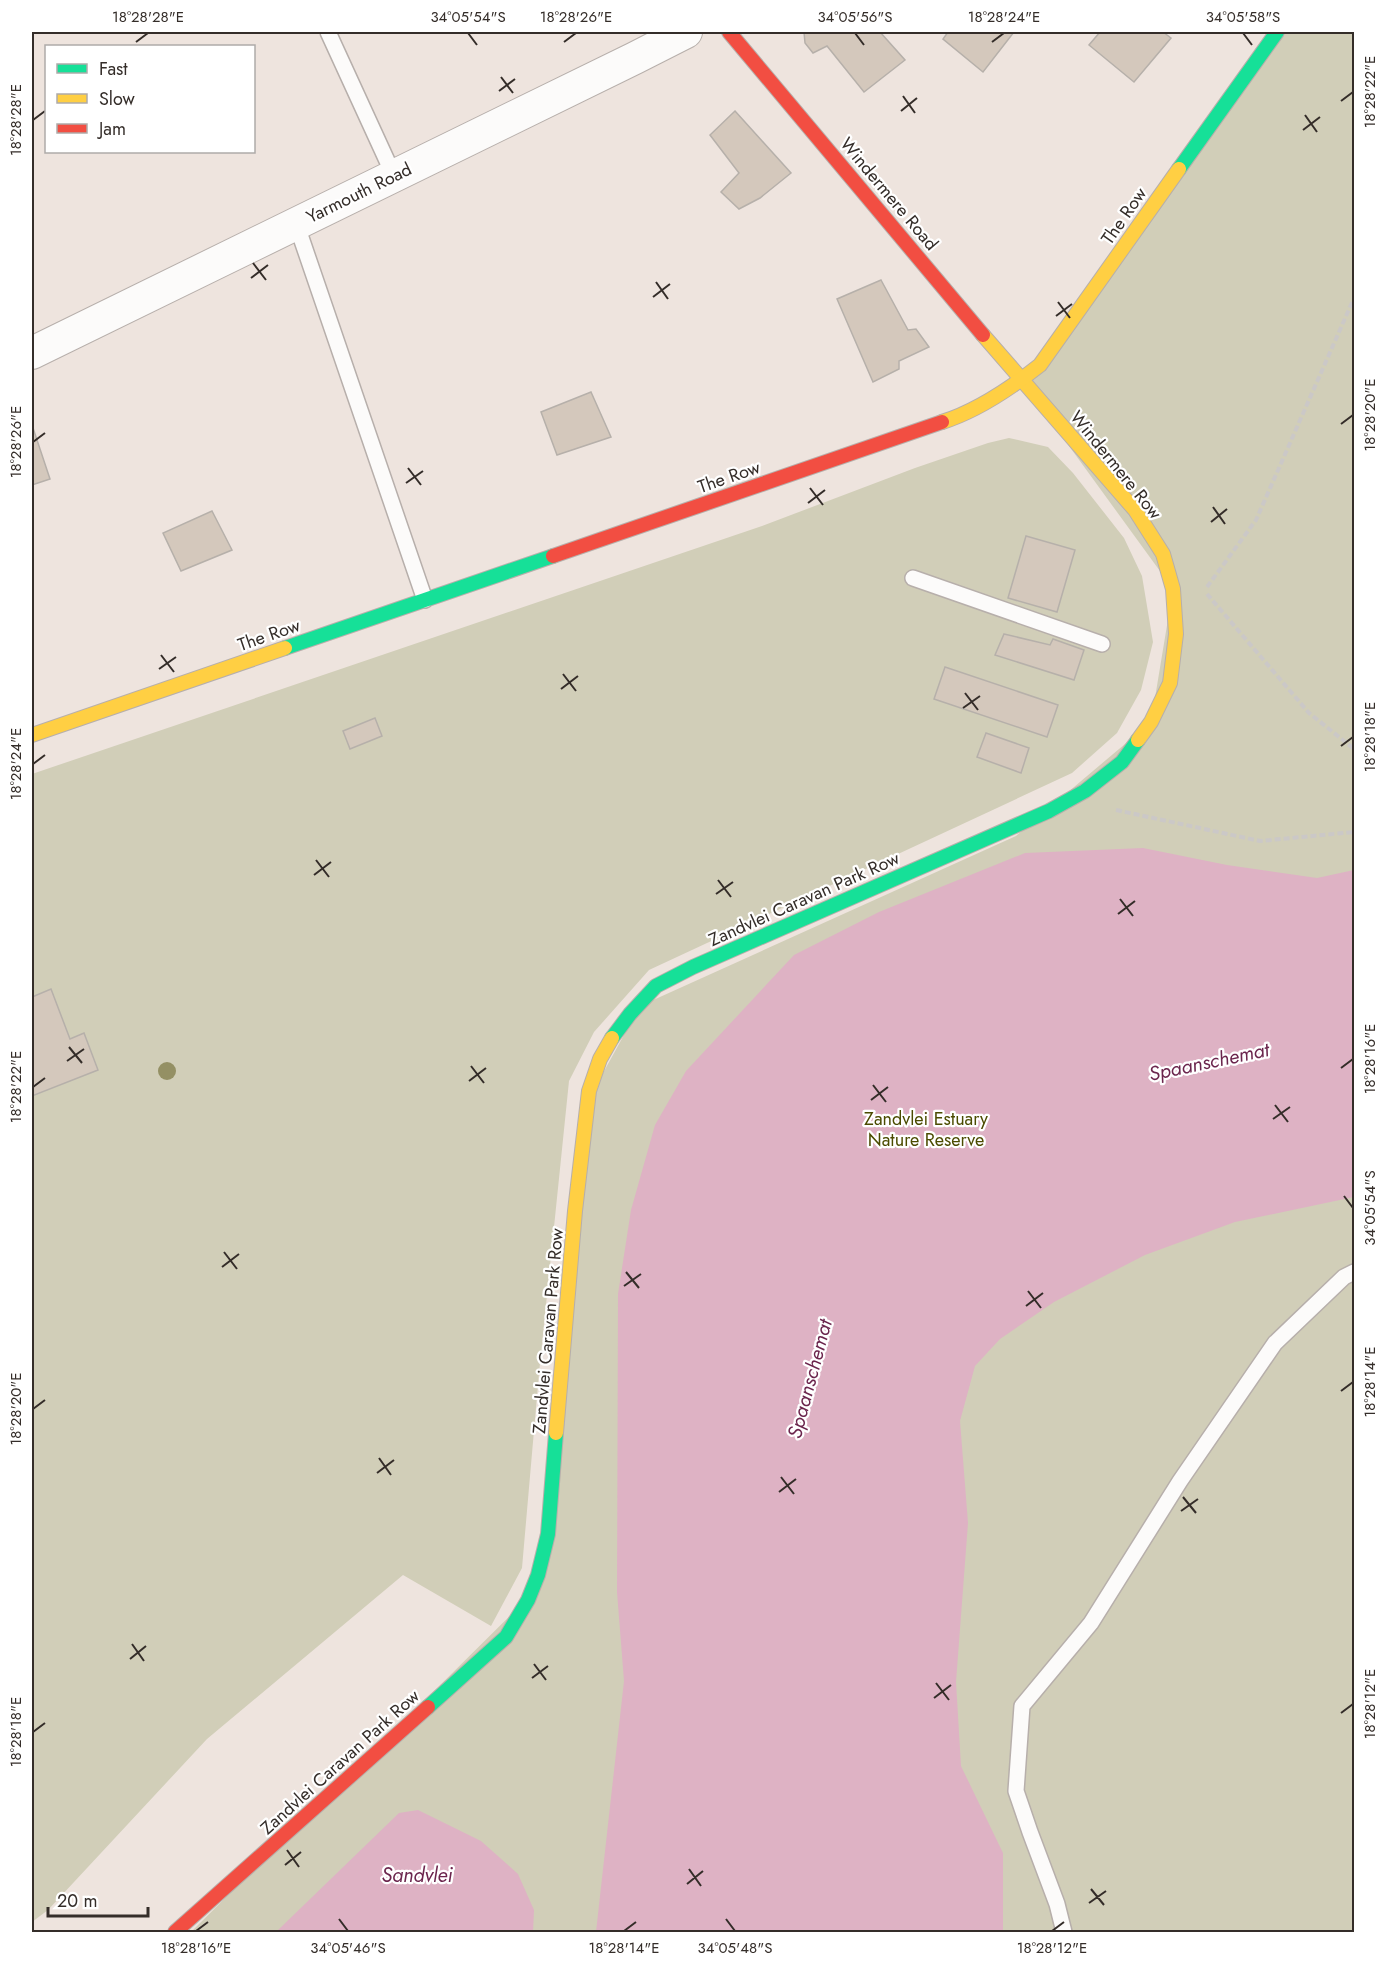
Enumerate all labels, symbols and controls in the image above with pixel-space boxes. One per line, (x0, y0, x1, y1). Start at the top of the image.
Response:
text: 18°28'28"E (112, 6, 184, 28)
text: 34°05'54"S (430, 6, 506, 28)
text: 18°28'26"E (540, 6, 612, 28)
text: 34°05'56"S (817, 6, 893, 28)
text: 18°28'24"E (968, 6, 1040, 28)
text: 34°05'58"S (1206, 6, 1280, 28)
legend (45, 45, 255, 153)
text: Fast (99, 56, 128, 82)
text: 18°28'22"E (1359, 56, 1381, 128)
text: 18°28'28"E (5, 84, 27, 156)
text: Slow (99, 86, 136, 112)
text: Jam (97, 116, 126, 142)
street label: Windermere Road (834, 132, 944, 256)
street label: Yarmouth Road (302, 156, 416, 230)
street label: The Row (1095, 182, 1154, 250)
text: 18°28'20"E (1359, 379, 1381, 451)
street label: Windermere Row (1064, 405, 1169, 526)
text: 18°28'26"E (5, 406, 27, 478)
street label: The Row (694, 454, 764, 500)
street label: The Row (234, 612, 304, 658)
text: 18°28'18"E (1359, 702, 1381, 772)
text: 18°28'24"E (5, 728, 27, 800)
street label: Zandvlei Caravan Park Row (705, 845, 904, 953)
text: 18°28'16"E (1359, 1024, 1381, 1094)
water label: Spaanschemat (1146, 1035, 1273, 1089)
text: 18°28'22"E (5, 1051, 27, 1123)
park label: Zandvlei Estuary Nature Reserve (864, 1106, 988, 1153)
text: 34°05'54"S (1359, 1170, 1381, 1246)
street label: Zandvlei Caravan Park Row (526, 1226, 570, 1435)
water label: Spaanschemat (780, 1315, 840, 1442)
text: 18°28'14"E (1359, 1347, 1381, 1417)
text: 18°28'20"E (5, 1373, 27, 1445)
text: 18°28'12"E (1359, 1669, 1381, 1739)
street label: Zandvlei Caravan Park Row (255, 1683, 426, 1841)
text: 18°28'18"E (5, 1697, 27, 1767)
water label: Sandvlei (382, 1861, 453, 1890)
scale bar (48, 1880, 148, 1918)
text: 20 m (57, 1888, 97, 1914)
text: 18°28'16"E (161, 1937, 231, 1959)
text: 34°05'46"S (310, 1937, 386, 1959)
text: 18°28'14"E (589, 1937, 659, 1959)
text: 34°05'48"S (698, 1937, 772, 1959)
text: 18°28'12"E (1017, 1937, 1087, 1959)

